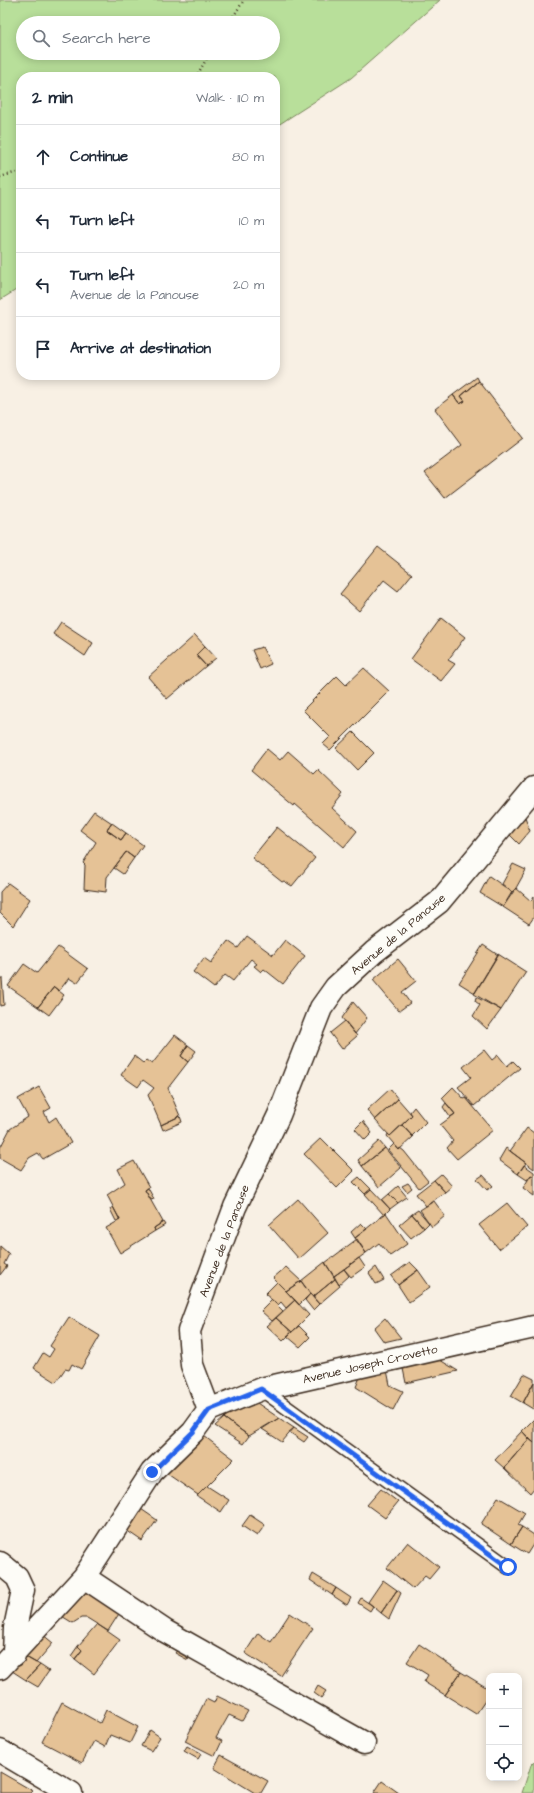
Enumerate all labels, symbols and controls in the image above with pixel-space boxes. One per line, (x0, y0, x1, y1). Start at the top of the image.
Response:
search box (16, 16, 280, 60)
icon: search (30, 27, 52, 49)
text: Search here (62, 28, 151, 49)
text: 2 min (32, 86, 73, 110)
text: Walk · 110 m (196, 89, 264, 107)
icon: ahead (32, 146, 54, 168)
text: Continue (70, 146, 128, 167)
text: 80 m (232, 148, 264, 166)
icon: left (32, 210, 54, 232)
text: Turn left (70, 210, 134, 231)
text: 10 m (239, 212, 264, 230)
text: Turn left (70, 265, 134, 286)
icon: left (32, 274, 54, 296)
text: 20 m (233, 276, 264, 294)
text: Avenue de la Panouse (70, 286, 199, 304)
icon: arrive (32, 338, 54, 360)
text: Arrive at destination (70, 338, 211, 359)
street label: Avenue de la Panouse (347, 889, 450, 979)
street label: Avenue de la Panouse (195, 1182, 254, 1300)
street label: Avenue Joseph Crovetto (301, 1341, 439, 1388)
route end (143, 1463, 161, 1481)
route start (499, 1558, 517, 1576)
map controls (486, 1673, 522, 1781)
button: + (486, 1673, 522, 1709)
button: − (486, 1709, 522, 1745)
button: locate (486, 1745, 522, 1781)

